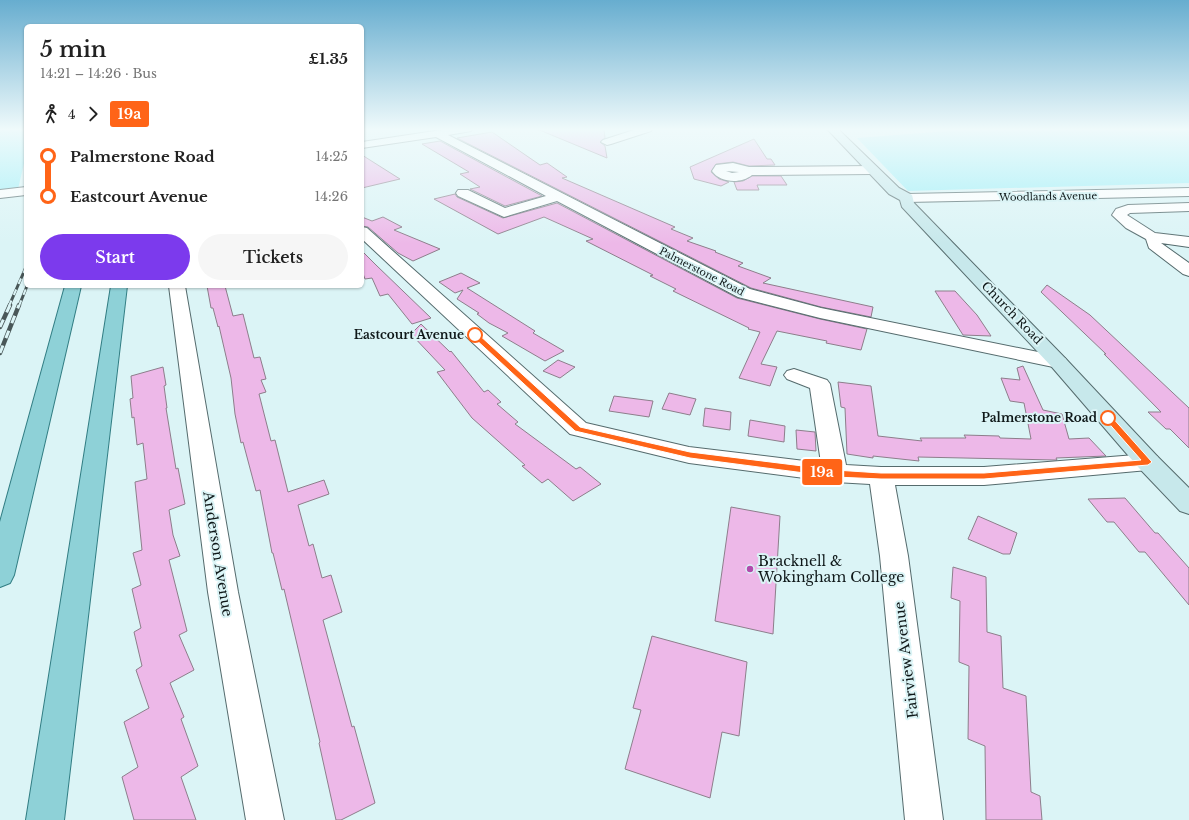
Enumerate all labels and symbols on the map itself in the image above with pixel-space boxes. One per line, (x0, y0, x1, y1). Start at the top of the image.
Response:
street label: Woodlands Avenue (998, 189, 1098, 204)
street label: Palmerstone Road (657, 244, 747, 299)
street label: Church Road (979, 278, 1046, 347)
place label: Eastcourt Avenue (354, 327, 464, 342)
marker: Eastcourt Avenue (467, 327, 483, 343)
place label: Palmerstone Road (981, 410, 1098, 425)
marker: Palmerstone Road (1100, 410, 1116, 426)
line badge: 19a (799, 459, 845, 485)
street label: Anderson Avenue (199, 489, 237, 618)
place label: Bracknell & Wokingham College (757, 552, 904, 586)
marker: Bracknell & Wokingham College (745, 564, 755, 574)
street label: Fairview Avenue (890, 601, 922, 719)

